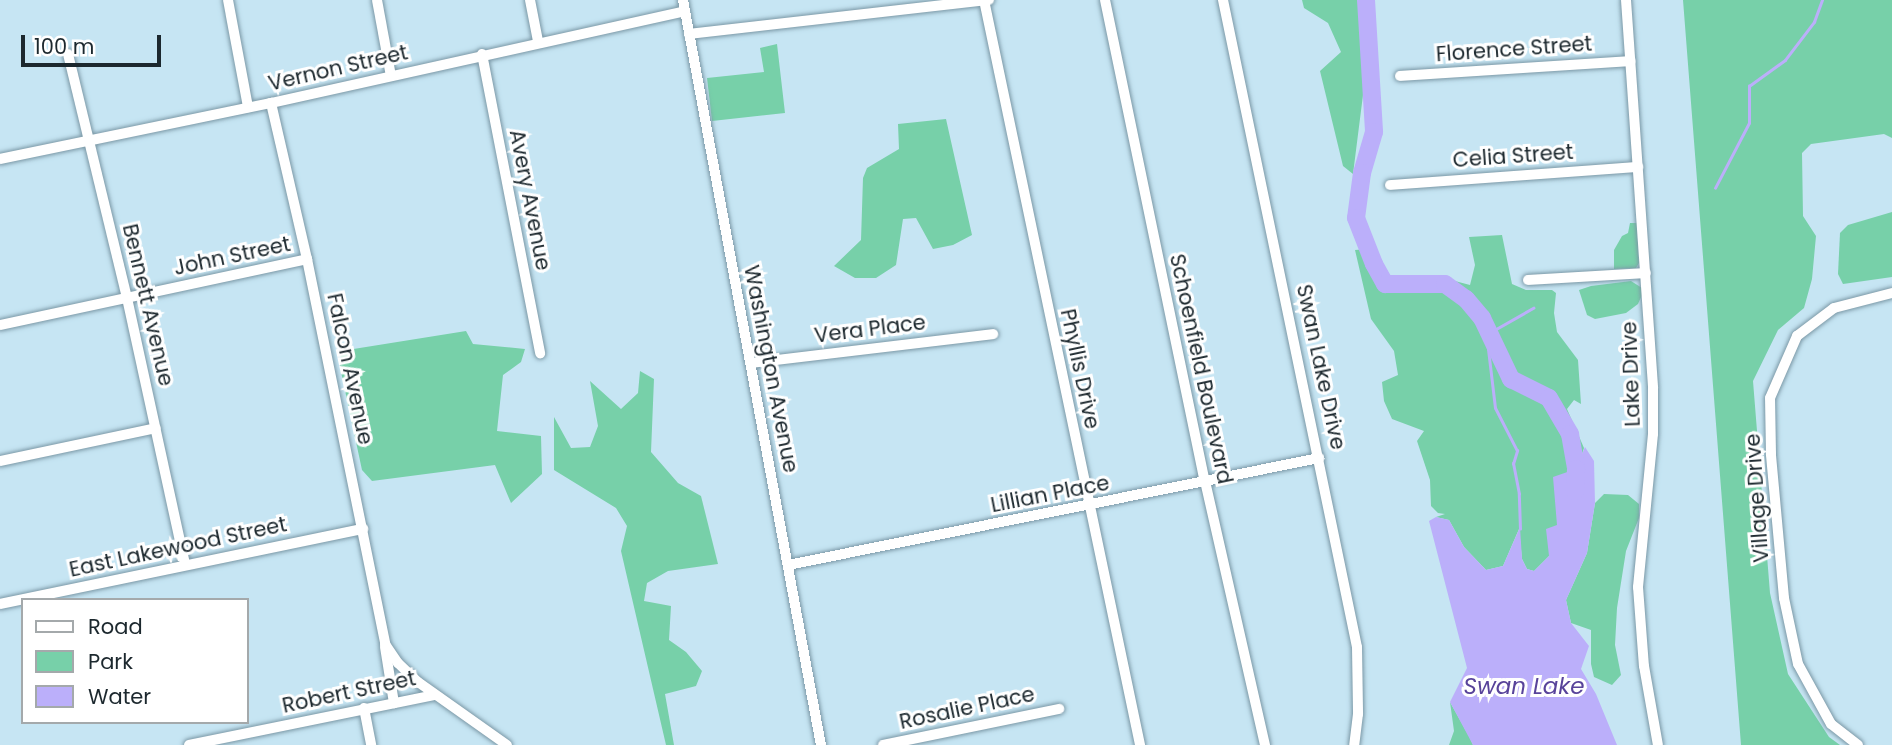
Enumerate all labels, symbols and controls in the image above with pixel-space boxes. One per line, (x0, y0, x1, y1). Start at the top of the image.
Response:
scale bar (24, 21, 164, 65)
street label: Florence Street (1435, 31, 1593, 67)
text: 100 m (34, 32, 94, 61)
street label: Vernon Street (266, 40, 410, 96)
street label: Avery Avenue (504, 127, 556, 273)
street label: Celia Street (1452, 139, 1574, 173)
street label: Bennett Avenue (117, 222, 179, 388)
street label: John Street (171, 231, 293, 281)
street label: Schoenfield Boulevard (1164, 252, 1238, 486)
street label: Washington Avenue (739, 263, 803, 475)
street label: Swan Lake Drive (1291, 282, 1351, 452)
street label: Falcon Avenue (322, 291, 378, 447)
street label: Phyllis Drive (1055, 307, 1105, 431)
street label: Vera Place (813, 310, 927, 348)
street label: Lake Drive (1617, 321, 1645, 427)
street label: Village Drive (1740, 433, 1774, 563)
street label: Lillian Place (989, 470, 1111, 518)
street label: East Lakewood Street (67, 512, 289, 582)
legend (21, 598, 248, 724)
text: Road (88, 612, 143, 641)
text: Park (88, 647, 133, 676)
street label: Robert Street (280, 666, 418, 718)
water label: Swan Lake (1464, 672, 1584, 700)
street label: Rosalie Place (897, 681, 1037, 735)
text: Water (88, 682, 151, 711)

